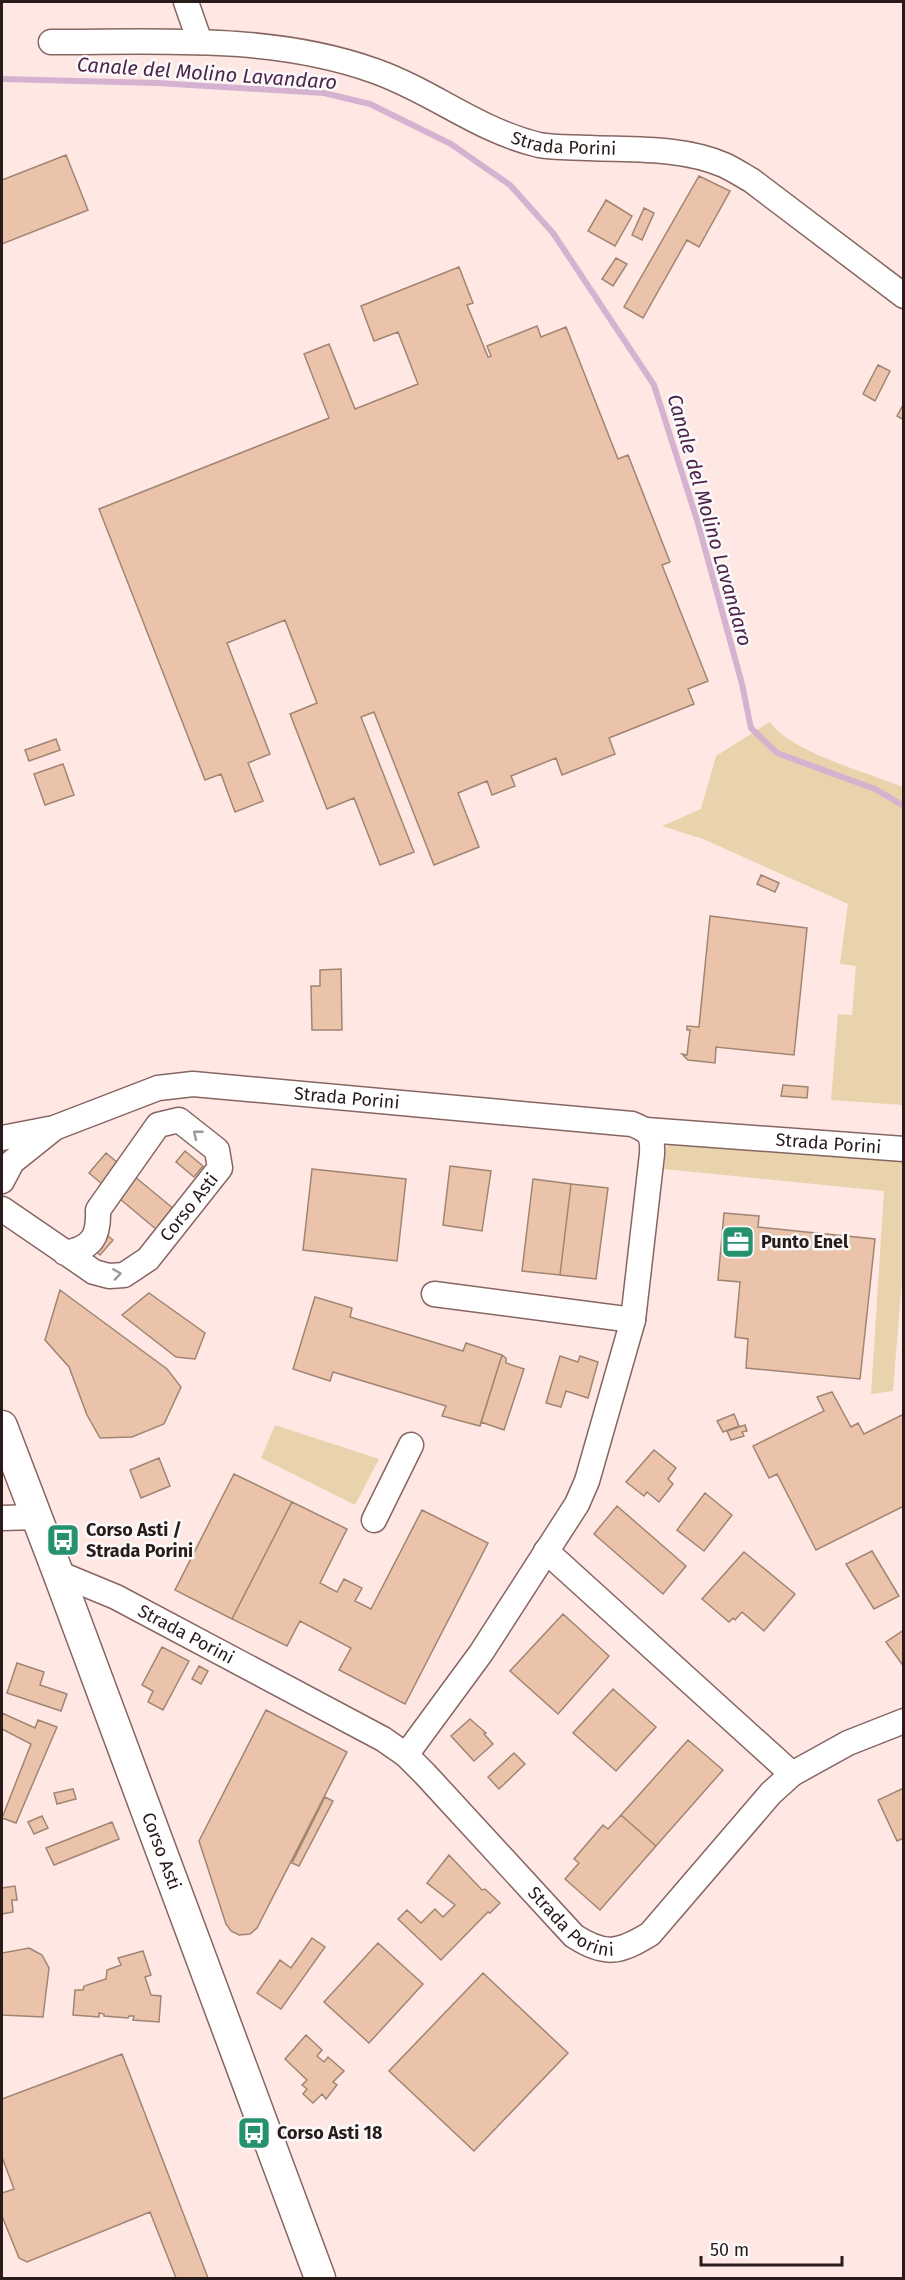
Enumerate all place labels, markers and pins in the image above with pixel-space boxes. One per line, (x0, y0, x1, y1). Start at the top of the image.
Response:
office icon: Punto Enel (720, 1224, 756, 1260)
place label: Punto Enel (761, 1231, 849, 1253)
place label: Corso Asti / Strada Porini (86, 1519, 193, 1562)
bus stop icon: Corso Asti / Strada Porini (45, 1522, 81, 1558)
bus stop icon: Corso Asti 18 (236, 2115, 272, 2151)
place label: Corso Asti 18 (277, 2122, 382, 2144)

